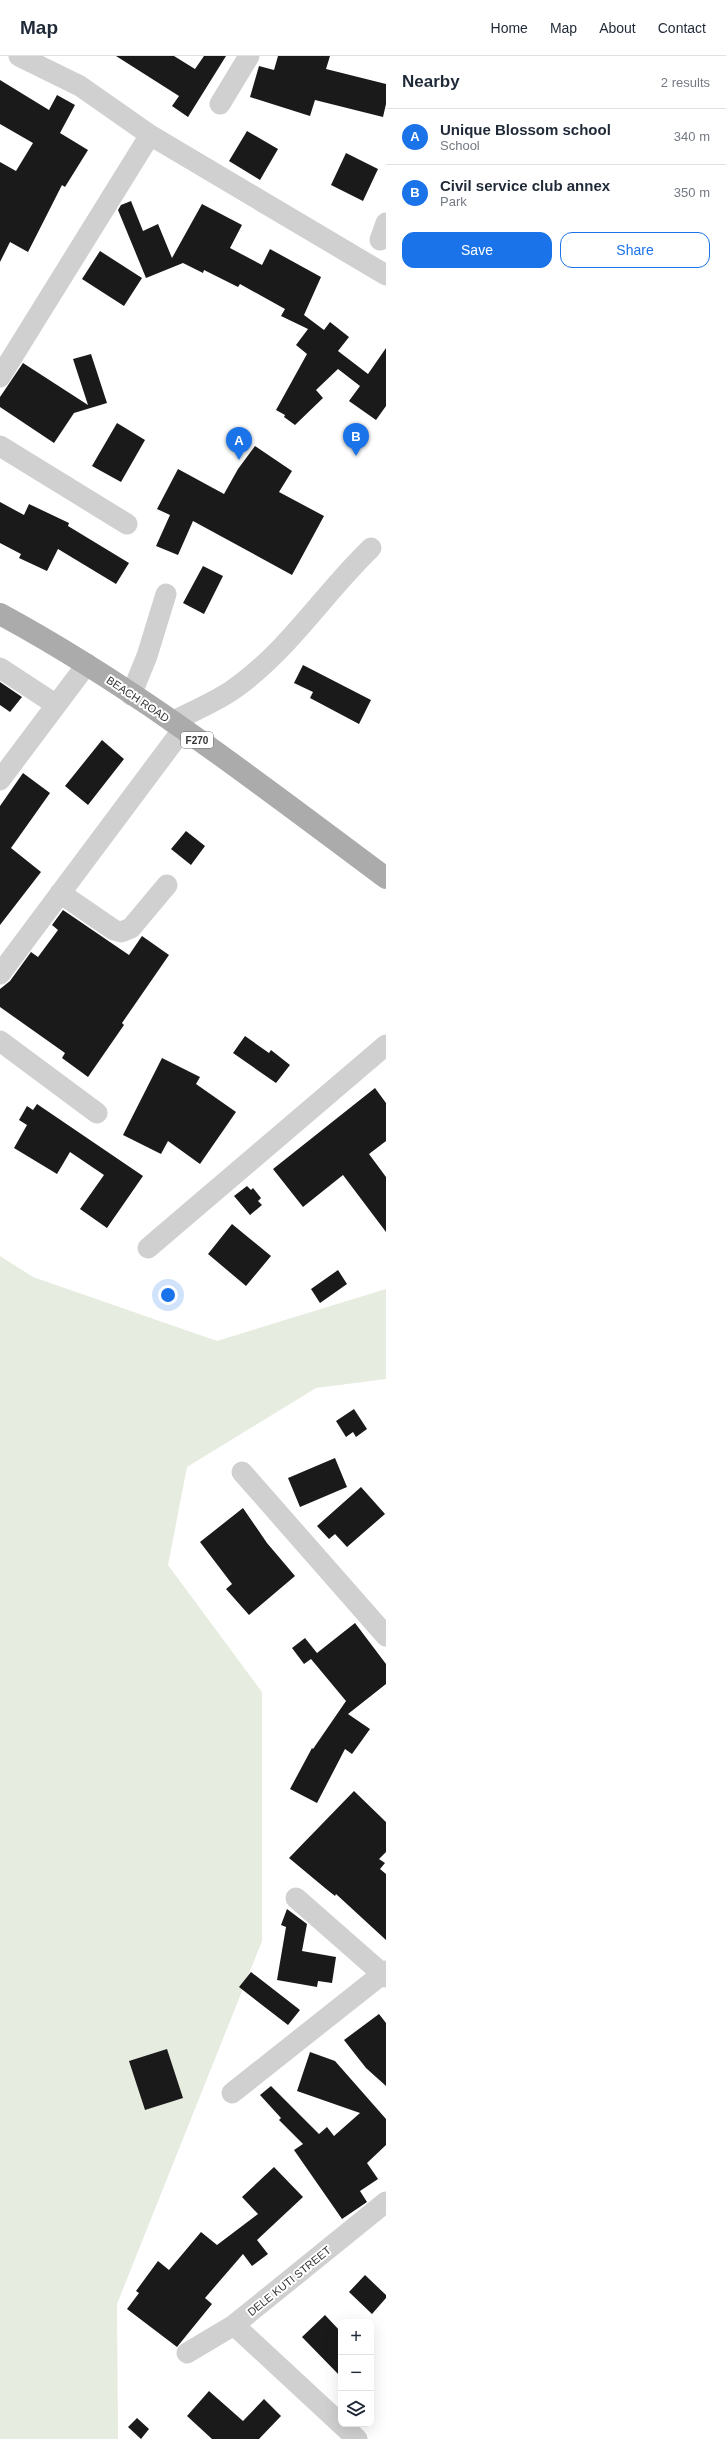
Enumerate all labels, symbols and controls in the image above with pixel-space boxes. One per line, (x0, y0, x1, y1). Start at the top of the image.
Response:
text: Map (20, 17, 58, 38)
text: Home (491, 20, 528, 36)
text: Map (550, 20, 577, 36)
text: About (599, 20, 636, 36)
text: Contact (658, 20, 706, 36)
text: Nearby (402, 72, 460, 91)
text: 2 results (661, 75, 710, 90)
text: Unique Blossom school (440, 121, 611, 138)
text: A (410, 129, 420, 144)
text: 340 m (674, 129, 710, 144)
text: School (440, 138, 480, 153)
text: Civil service club annex (440, 177, 610, 194)
text: B (410, 185, 420, 200)
text: 350 m (674, 185, 710, 200)
text: Park (440, 194, 467, 209)
button: Save (402, 232, 552, 268)
button: Share (560, 232, 710, 268)
pin: B (343, 423, 369, 456)
pin: A (226, 427, 252, 460)
street label: BEACH ROAD (104, 674, 172, 724)
road number: F270 (181, 732, 213, 748)
your location (158, 1285, 178, 1305)
street label: DELE KUTI STREET (245, 2244, 333, 2318)
map controls (338, 2319, 374, 2427)
button: + (338, 2319, 374, 2355)
button: − (338, 2355, 374, 2391)
button: layers (338, 2391, 374, 2427)

